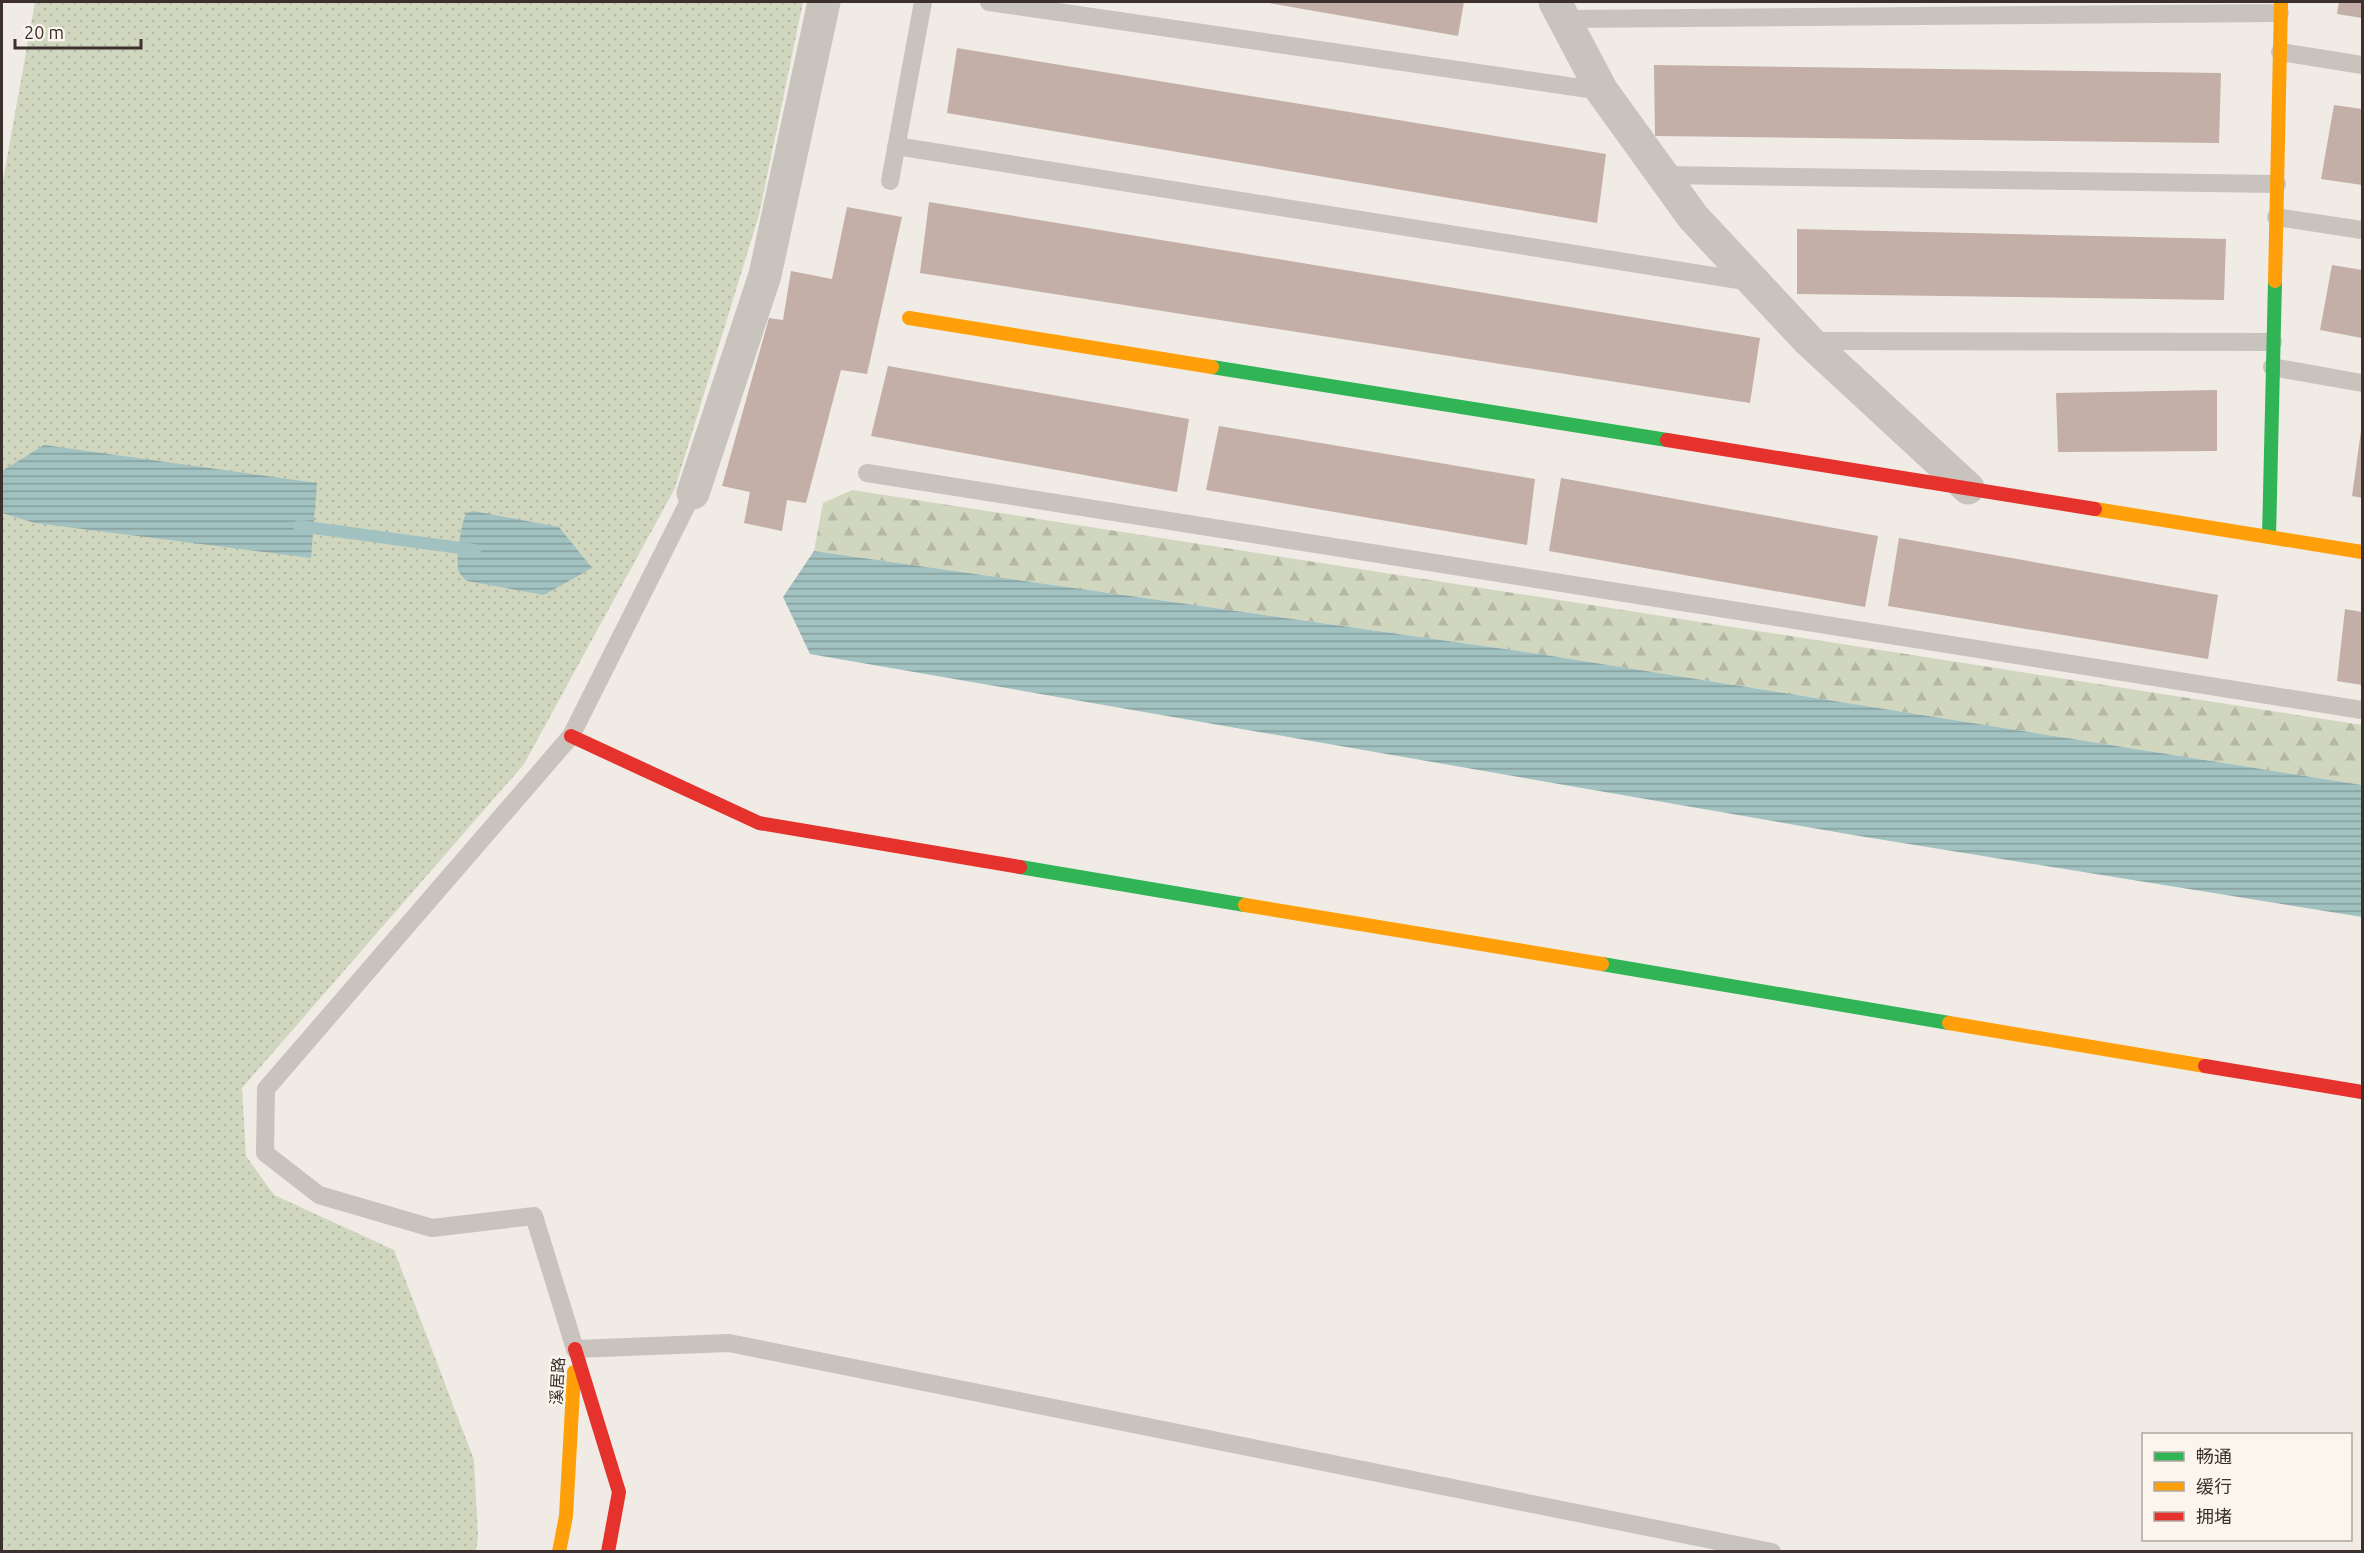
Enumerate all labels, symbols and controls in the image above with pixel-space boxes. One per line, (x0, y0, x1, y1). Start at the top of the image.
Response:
scale bar (15, 12, 141, 50)
text: 20 m (24, 22, 64, 42)
street label: 溪居路 (547, 1357, 567, 1405)
legend (2142, 1433, 2352, 1541)
text: 畅通 (2196, 1446, 2232, 1466)
text: 缓行 (2196, 1476, 2232, 1496)
text: 拥堵 (2196, 1506, 2232, 1526)

